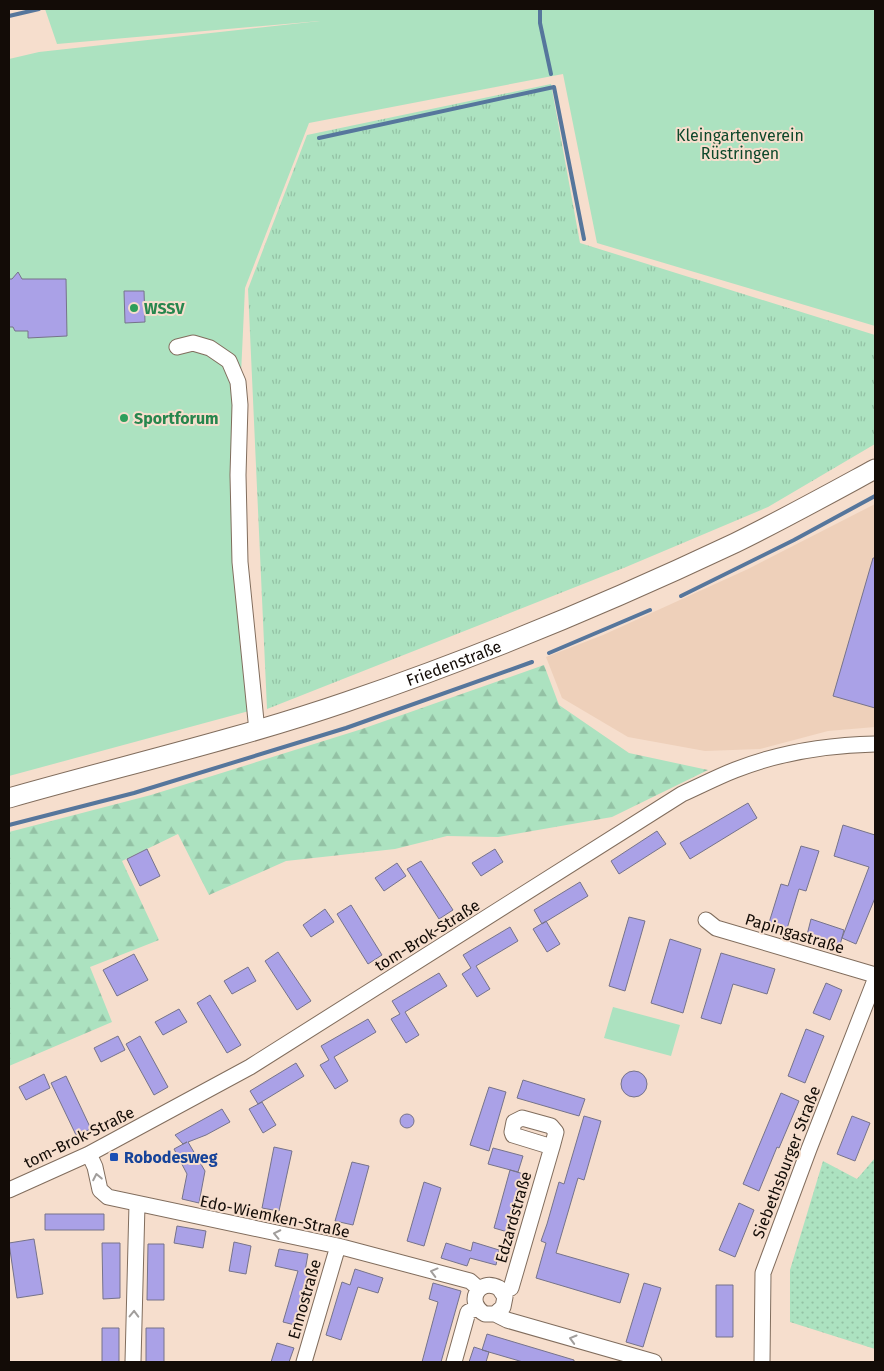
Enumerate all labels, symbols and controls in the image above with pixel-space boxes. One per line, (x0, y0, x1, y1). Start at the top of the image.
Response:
park label: Kleingartenverein Rüstringen (676, 126, 804, 163)
place label: WSSV (144, 299, 185, 318)
marker: WSSV (128, 302, 140, 314)
place label: Sportforum (134, 409, 219, 428)
marker: Sportforum (118, 412, 130, 424)
street label: Friedenstraße (404, 637, 504, 690)
street label: tom-Brok-Straße (371, 895, 483, 975)
street label: Papingastraße (743, 909, 847, 958)
street label: Siebethsburger Straße (749, 1083, 824, 1241)
street label: tom-Brok-Straße (21, 1103, 137, 1172)
place label: Robodesweg (124, 1148, 218, 1167)
marker: Robodesweg (108, 1151, 120, 1163)
street label: Edzardstraße (491, 1169, 536, 1265)
one-way arrow (93, 1173, 103, 1182)
street label: Edo-Wiemken-Straße (198, 1191, 352, 1242)
one-way arrow (272, 1229, 281, 1239)
street label: Ennostraße (284, 1257, 325, 1341)
one-way arrow (430, 1267, 439, 1278)
one-way arrow (129, 1309, 140, 1317)
one-way arrow (569, 1334, 578, 1345)

